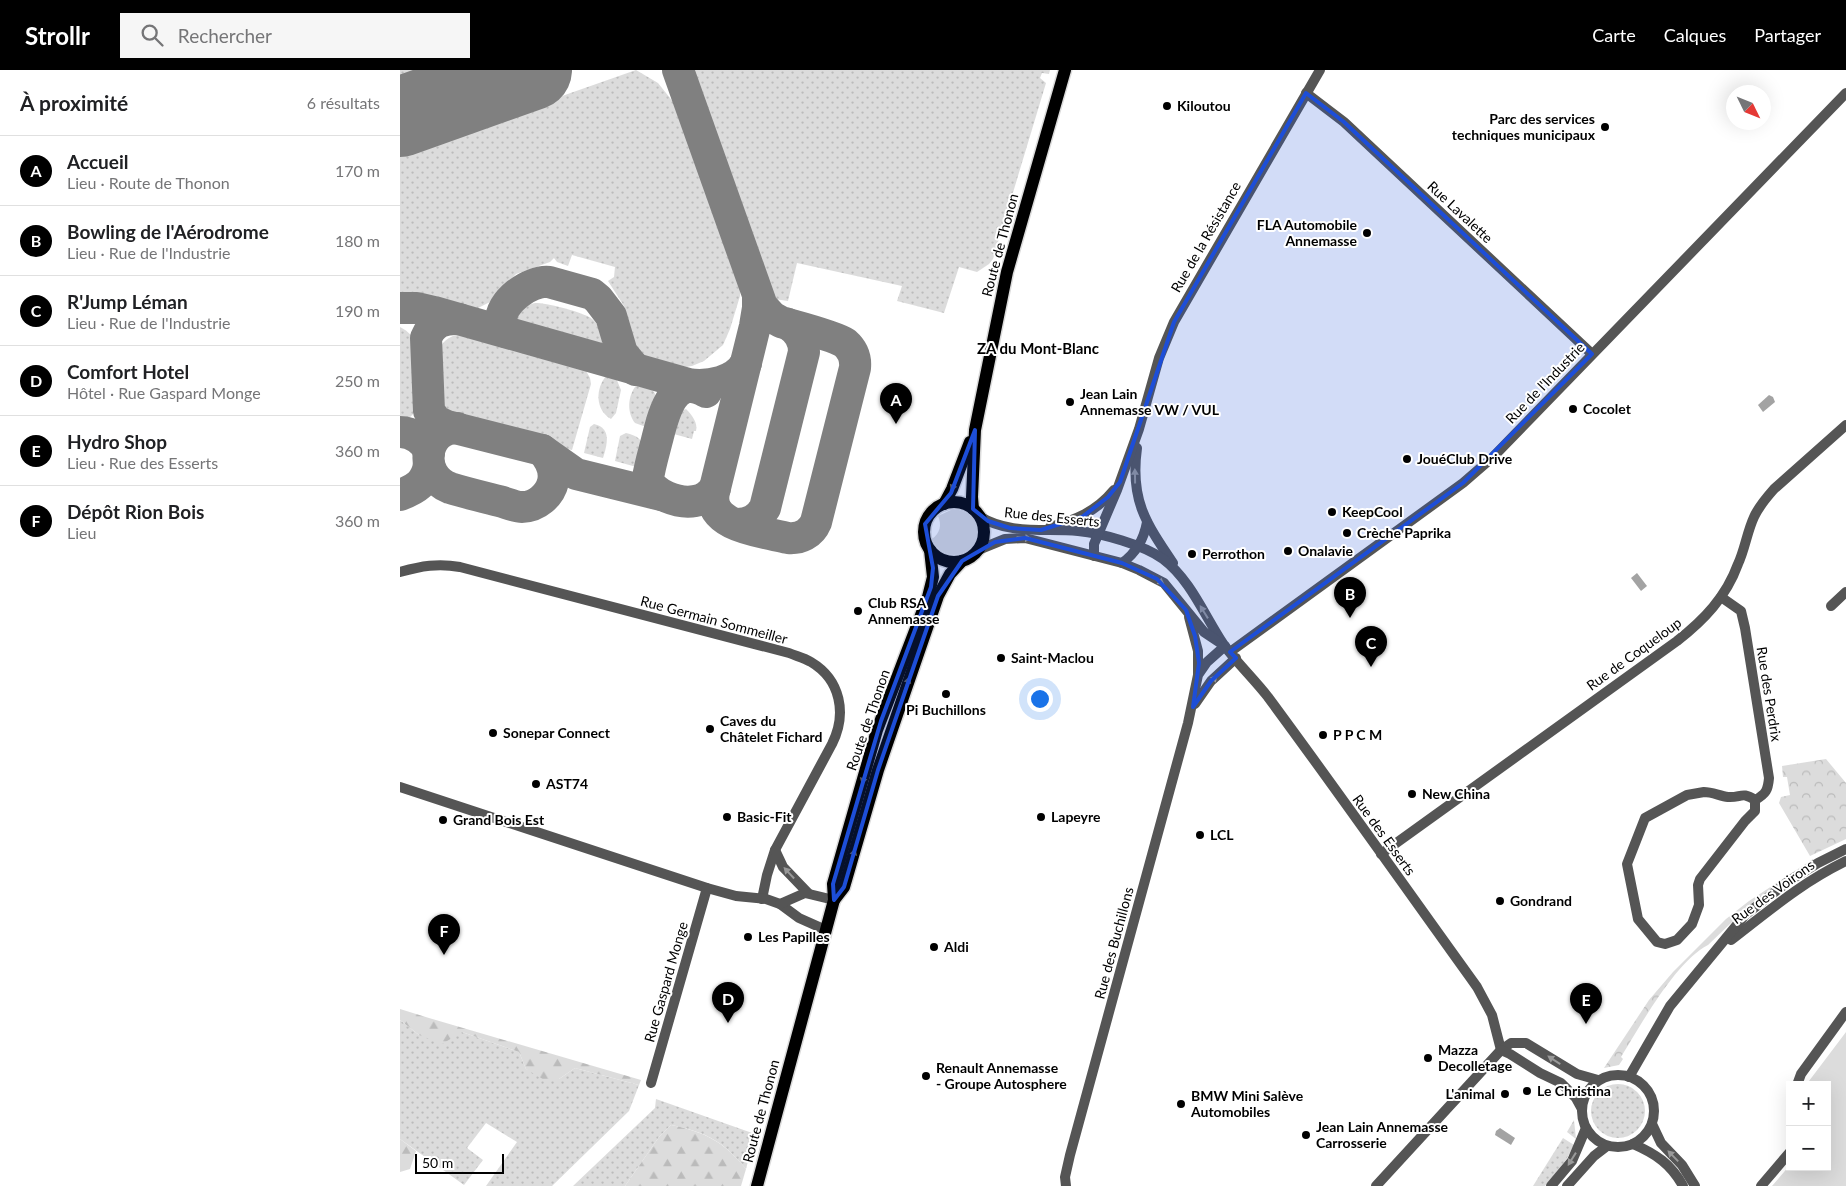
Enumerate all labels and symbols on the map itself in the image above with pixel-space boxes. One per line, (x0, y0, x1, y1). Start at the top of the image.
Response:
north arrow (1726, 85, 1771, 130)
place label: Kiloutou (1177, 97, 1231, 114)
marker: Kiloutou (1161, 100, 1173, 112)
place label: Parc des services techniques municipaux (1452, 110, 1596, 143)
marker: Parc des services techniques municipaux (1599, 121, 1611, 133)
street label: Rue Lavalette (1424, 177, 1496, 246)
street label: Rue de la Résistance (1167, 178, 1244, 295)
street label: Route de Thonon (978, 192, 1021, 298)
place label: FLA Automobile Annemasse (1257, 216, 1358, 249)
marker: FLA Automobile Annemasse (1361, 227, 1373, 239)
street label: Rue de l'Industrie (1502, 338, 1588, 427)
district label: ZA du Mont-Blanc (977, 339, 1099, 357)
pin: A (880, 383, 912, 424)
place label: Jean Lain Annemasse VW / VUL (1079, 385, 1220, 418)
marker: Jean Lain Annemasse VW / VUL (1064, 396, 1076, 408)
place label: Cocolet (1583, 400, 1632, 417)
marker: Cocolet (1567, 403, 1579, 415)
place label: JouéClub Drive (1417, 450, 1513, 467)
marker: JouéClub Drive (1401, 453, 1413, 465)
one-way arrow (1131, 468, 1139, 484)
one-way arrow (950, 477, 958, 491)
street label: Rue des Esserts (1004, 503, 1101, 530)
place label: KeepCool (1342, 503, 1403, 520)
marker: KeepCool (1326, 506, 1338, 518)
place label: Crèche Paprika (1357, 524, 1451, 541)
marker: Crèche Paprika (1341, 527, 1353, 539)
one-way arrow (1016, 535, 1032, 543)
place label: Onalavie (1298, 542, 1354, 559)
place label: Perrothon (1202, 545, 1265, 562)
marker: Onalavie (1282, 545, 1294, 557)
marker: Perrothon (1186, 548, 1198, 560)
one-way arrow (1151, 575, 1165, 585)
pin: B (1334, 577, 1366, 618)
street label: Rue Germain Sommeiller (639, 592, 789, 647)
place label: Club RSA Annemasse (867, 594, 940, 627)
marker: Club RSA Annemasse (852, 605, 864, 617)
one-way arrow (1199, 606, 1209, 619)
street label: Rue de Coqueloup (1583, 613, 1685, 694)
pin: C (1355, 626, 1387, 667)
street label: Rue des Perdrix (1754, 645, 1785, 743)
place label: Saint-Maclou (1011, 649, 1094, 666)
marker: Saint-Maclou (995, 652, 1007, 664)
street label: Route de Thonon (842, 667, 893, 773)
one-way arrow (1206, 675, 1218, 687)
one-way arrow (904, 676, 912, 691)
your location (1027, 686, 1053, 712)
marker: Pi Buchillons (940, 688, 952, 700)
place label: Pi Buchillons (906, 701, 986, 718)
place label: Caves du Châtelet Fichard (720, 712, 823, 745)
marker: Caves du Châtelet Fichard (704, 723, 716, 735)
place label: Sonepar Connect (503, 724, 611, 741)
place label: P P C M (1333, 726, 1382, 743)
marker: Sonepar Connect (487, 727, 499, 739)
marker: P P C M (1317, 729, 1329, 741)
one-way arrow (859, 770, 867, 785)
place label: AST74 (545, 775, 588, 792)
marker: AST74 (530, 778, 542, 790)
place label: New China (1422, 785, 1490, 802)
marker: New China (1406, 788, 1418, 800)
street label: Rue des Esserts (1349, 791, 1419, 878)
place label: Basic-Fit (737, 808, 792, 825)
place label: Lapeyre (1051, 808, 1101, 825)
place label: Grand Bois Est (453, 811, 545, 828)
marker: Basic-Fit (721, 811, 733, 823)
marker: Lapeyre (1035, 811, 1047, 823)
marker: Grand Bois Est (437, 814, 449, 826)
place label: LCL (1210, 826, 1234, 843)
marker: LCL (1194, 829, 1206, 841)
one-way arrow (849, 848, 857, 863)
street label: Rue des Voirons (1728, 856, 1817, 927)
one-way arrow (783, 868, 795, 880)
street label: Rue des Buchillons (1090, 885, 1137, 1001)
place label: Gondrand (1510, 892, 1572, 909)
marker: Gondrand (1494, 895, 1506, 907)
pin: F (428, 914, 460, 955)
street label: Rue Gaspard Monge (640, 920, 691, 1044)
place label: Les Papilles (758, 928, 830, 945)
marker: Les Papilles (742, 931, 754, 943)
place label: Aldi (943, 938, 969, 955)
marker: Aldi (928, 941, 940, 953)
pin: D (712, 982, 744, 1023)
pin: E (1570, 983, 1602, 1024)
place label: Mazza Decolletage (1438, 1041, 1513, 1074)
marker: Mazza Decolletage (1422, 1052, 1434, 1064)
one-way arrow (1548, 1056, 1561, 1065)
street label: Route de Thonon (739, 1058, 782, 1164)
place label: Renault Annemasse - Groupe Autosphere (936, 1059, 1067, 1092)
marker: Renault Annemasse - Groupe Autosphere (920, 1070, 932, 1082)
place label: Le Christina (1537, 1082, 1611, 1099)
place label: L'animal (1446, 1085, 1495, 1102)
marker: Le Christina (1521, 1085, 1533, 1097)
place label: BMW Mini Salève Automobiles (1190, 1087, 1304, 1120)
marker: L'animal (1499, 1088, 1511, 1100)
marker: BMW Mini Salève Automobiles (1175, 1098, 1187, 1110)
place label: Jean Lain Annemasse Carrosserie (1316, 1118, 1449, 1151)
marker: Jean Lain Annemasse Carrosserie (1300, 1129, 1312, 1141)
one-way arrow (1667, 1150, 1679, 1162)
scale bar (415, 1151, 504, 1174)
one-way arrow (1568, 1153, 1577, 1166)

